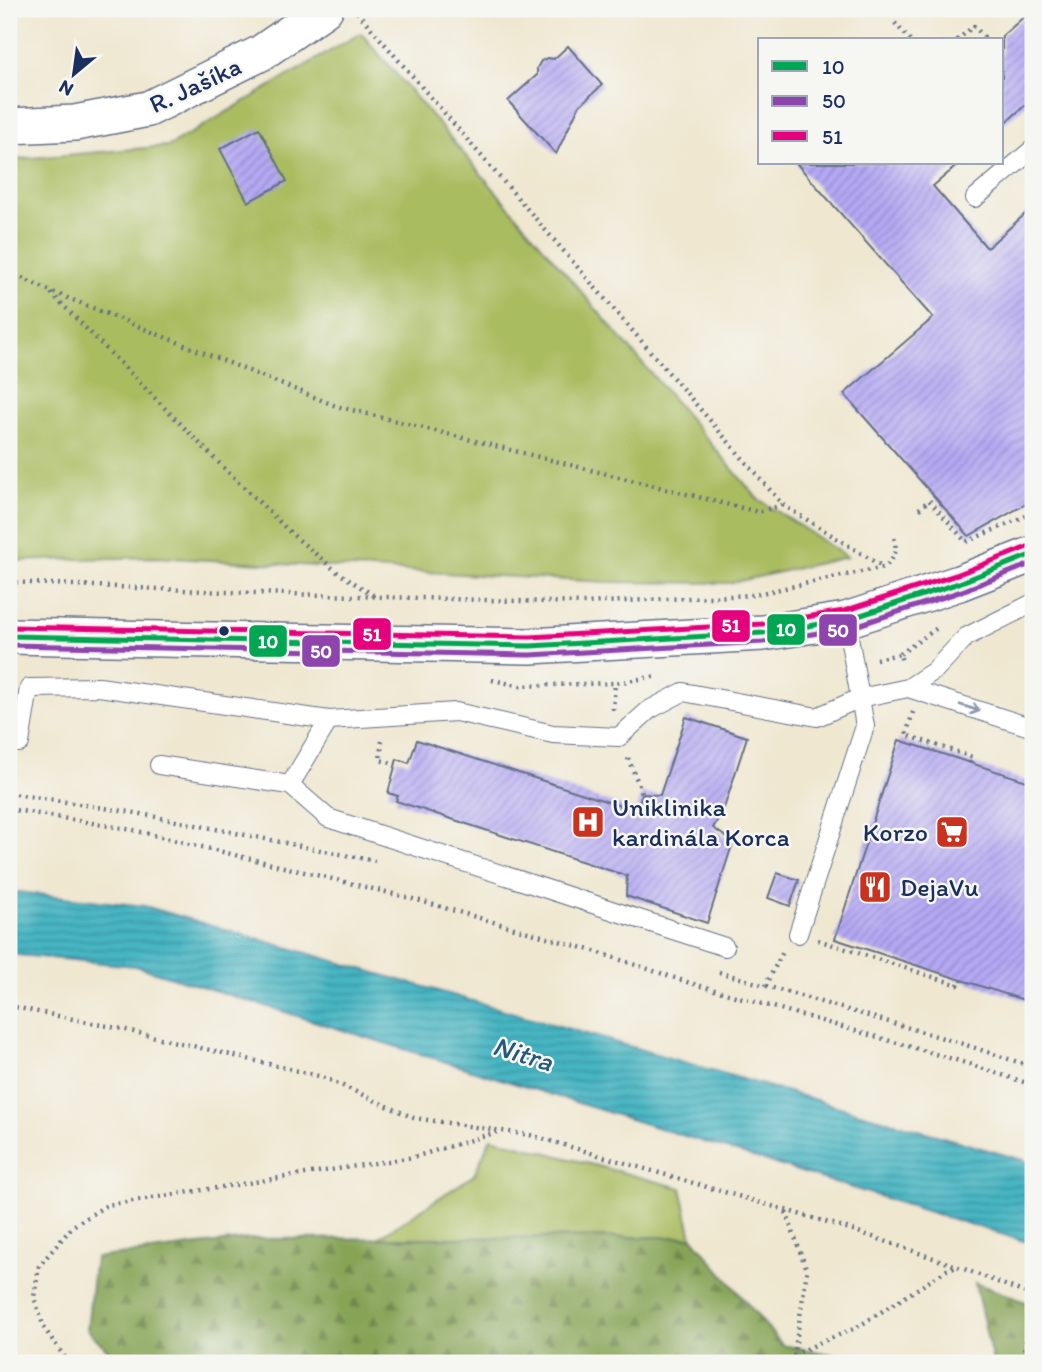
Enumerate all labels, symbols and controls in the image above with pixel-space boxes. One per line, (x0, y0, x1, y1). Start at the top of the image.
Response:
north arrow (38, 38, 108, 108)
legend (758, 38, 1004, 164)
street label: R. Jašíka (144, 50, 246, 120)
text: 10 (822, 54, 845, 79)
text: N (55, 75, 77, 102)
text: 50 (822, 88, 846, 113)
text: 51 (822, 124, 843, 149)
line badge: 51 (711, 609, 751, 643)
line badge: 10 (766, 613, 806, 646)
line badge: 50 (818, 613, 858, 647)
text: 51 (722, 614, 741, 637)
line badge: 51 (352, 617, 392, 651)
text: 10 (776, 618, 797, 641)
text: 50 (827, 619, 849, 642)
text: 51 (363, 623, 382, 646)
unlabelled marker (217, 624, 231, 638)
line badge: 10 (248, 624, 288, 658)
text: 10 (258, 630, 279, 653)
line badge: 50 (301, 634, 341, 668)
text: 50 (310, 640, 332, 663)
one-way arrow (959, 703, 981, 715)
place label: Uniklinika kardinála Korca (612, 791, 790, 853)
hospital icon: Uniklinika kardinála Korca (569, 803, 607, 841)
supermarket icon: Korzo (933, 813, 971, 851)
place label: Korzo (863, 816, 928, 848)
restaurant icon: DejaVu (856, 868, 894, 906)
place label: DejaVu (900, 871, 979, 903)
water label: Nitra (489, 1028, 558, 1079)

